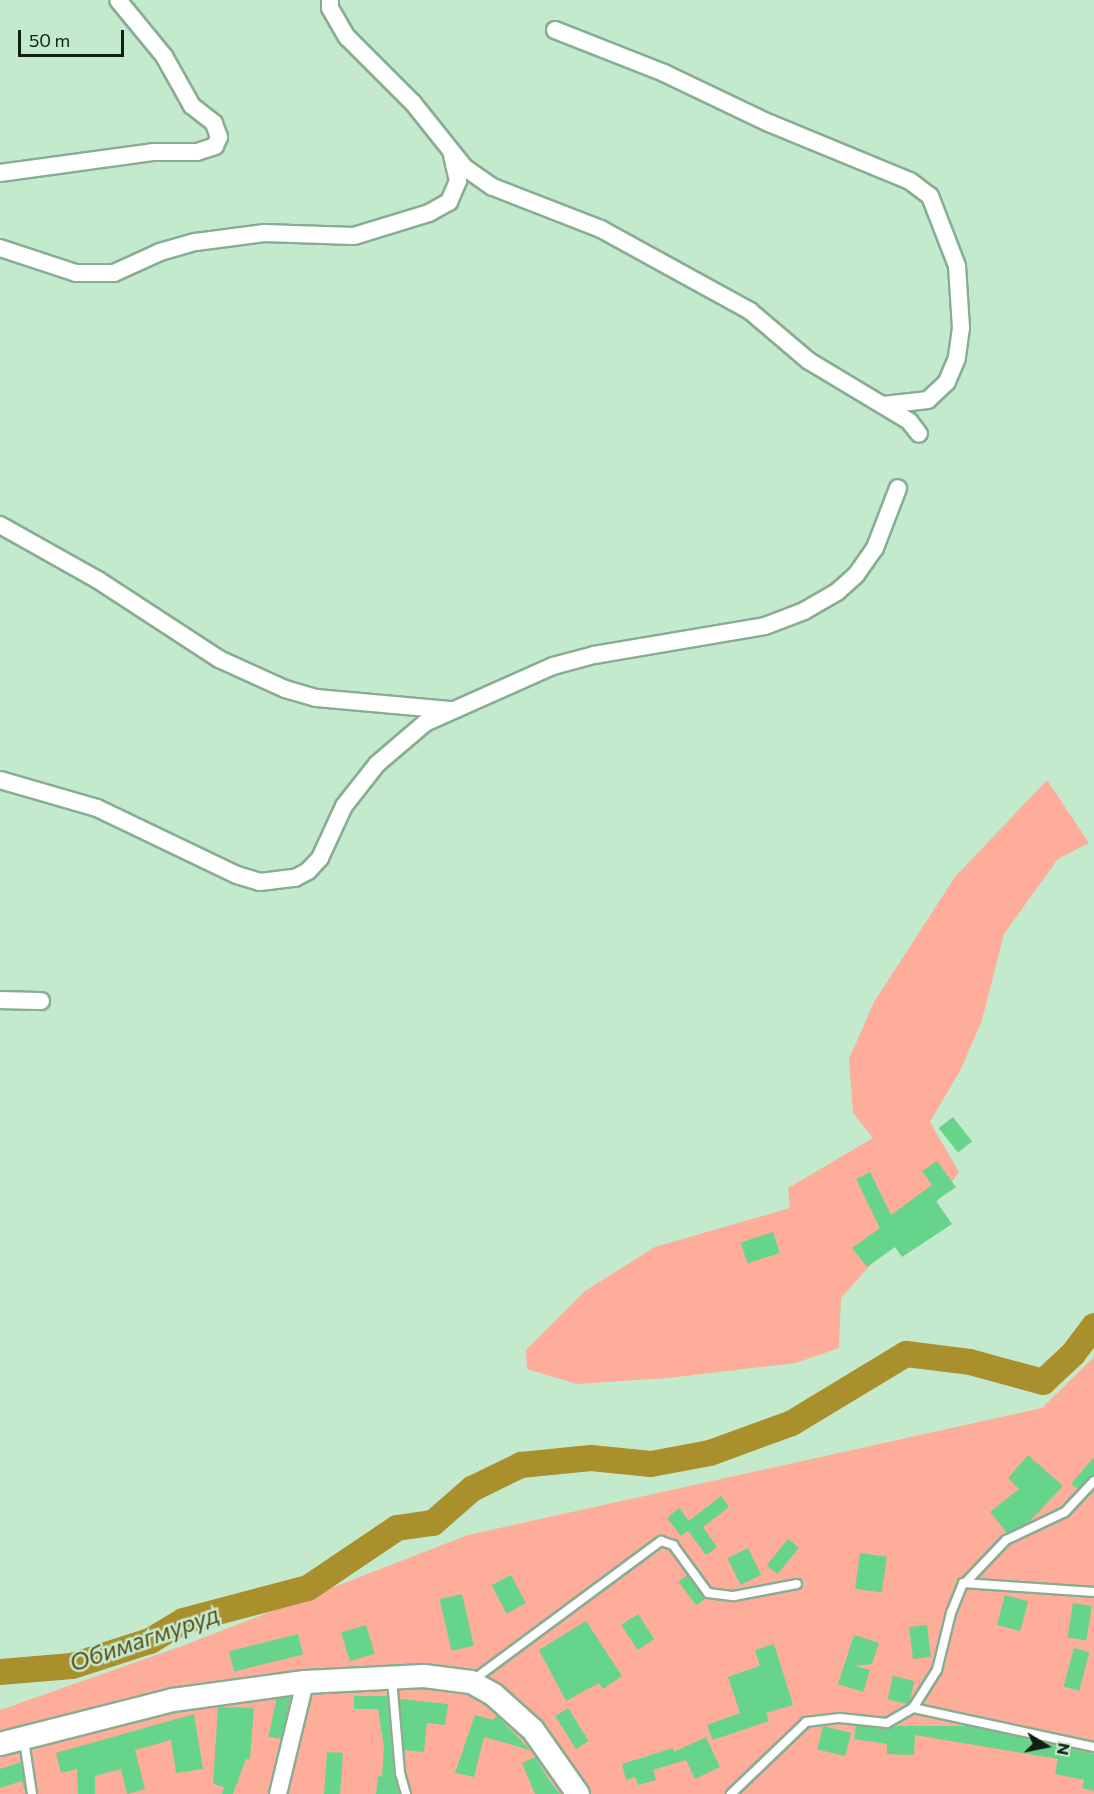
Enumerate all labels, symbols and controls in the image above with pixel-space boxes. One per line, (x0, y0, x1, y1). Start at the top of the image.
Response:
scale bar (21, 18, 128, 56)
text: 50 m (29, 29, 70, 51)
water label: Обимагмуруд (65, 1599, 223, 1677)
north arrow (1016, 1716, 1076, 1776)
text: N (1054, 1742, 1075, 1757)

